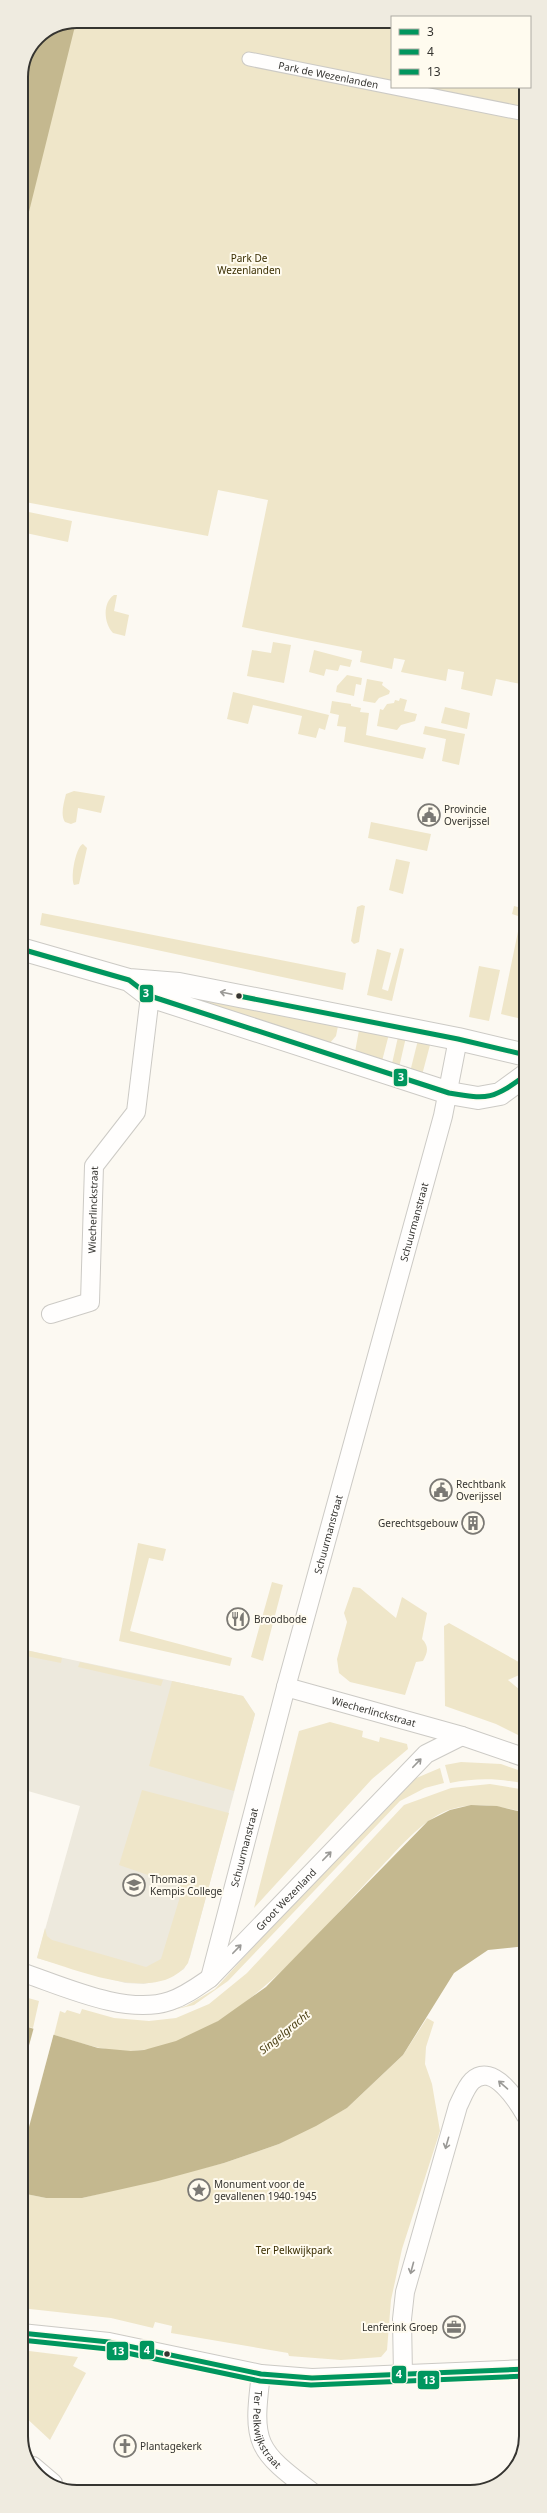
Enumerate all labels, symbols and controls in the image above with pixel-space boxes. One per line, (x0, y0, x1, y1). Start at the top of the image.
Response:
legend (391, 16, 531, 88)
text: 3 (427, 23, 434, 40)
text: 4 (427, 43, 434, 60)
street label: Park de Wezenlanden (277, 58, 380, 92)
text: 13 (427, 63, 441, 80)
park label: Park De Wezenlanden (217, 251, 281, 277)
public building icon: Provincie Overijssel (416, 802, 442, 828)
place label: Provincie Overijssel (444, 802, 490, 828)
line badge: 3 (139, 984, 154, 1003)
text: 3 (143, 985, 149, 1000)
one-way arrow (220, 989, 233, 997)
unlabelled marker (234, 991, 244, 1001)
line badge: 3 (393, 1068, 408, 1087)
text: 3 (398, 1069, 404, 1084)
street label: Wiecherlinckstraat (84, 1166, 101, 1254)
street label: Schuurmanstraat (396, 1181, 431, 1263)
public building icon: Rechtbank Overijssel (428, 1477, 454, 1503)
place label: Rechtbank Overijssel (456, 1477, 506, 1503)
street label: Schuurmanstraat (310, 1493, 346, 1576)
building icon: Gerechtsgebouw (460, 1510, 486, 1536)
place label: Gerechtsgebouw (378, 1516, 458, 1530)
restaurant icon: Broodbode (225, 1606, 251, 1632)
place label: Broodbode (254, 1612, 307, 1626)
street label: Wiecherlinckstraat (330, 1693, 418, 1730)
one-way arrow (413, 1758, 422, 1768)
street label: Schuurmanstraat (227, 1806, 261, 1889)
one-way arrow (322, 1851, 332, 1861)
street label: Groot Wezenland (253, 1865, 319, 1933)
school or university icon: Thomas a Kempis College (121, 1872, 147, 1898)
place label: Thomas a Kempis College (150, 1872, 223, 1898)
one-way arrow (232, 1945, 241, 1955)
water label: Singelgracht (255, 2007, 313, 2057)
one-way arrow (498, 2080, 508, 2089)
one-way arrow (443, 2136, 450, 2149)
place icon: Monument voor de gevallenen 1940-1945 (186, 2177, 212, 2203)
place label: Monument voor de gevallenen 1940-1945 (214, 2177, 317, 2203)
park label: Ter Pelkwijkpark (256, 2243, 333, 2257)
one-way arrow (407, 2261, 415, 2274)
office icon: Lenferink Groep (441, 2314, 467, 2340)
place label: Lenferink Groep (362, 2320, 438, 2334)
line badge: 4 (139, 2340, 155, 2360)
line badge: 13 (106, 2341, 129, 2361)
text: 4 (144, 2342, 151, 2357)
text: 13 (112, 2343, 124, 2358)
unlabelled marker (162, 2349, 172, 2359)
line badge: 4 (391, 2365, 407, 2384)
text: 4 (396, 2366, 403, 2381)
line badge: 13 (417, 2370, 440, 2390)
text: 13 (423, 2372, 435, 2387)
street label: Ter Pelkwijkstraat (250, 2390, 285, 2472)
church icon: Plantagekerk (112, 2433, 138, 2459)
place label: Plantagekerk (140, 2439, 203, 2453)

